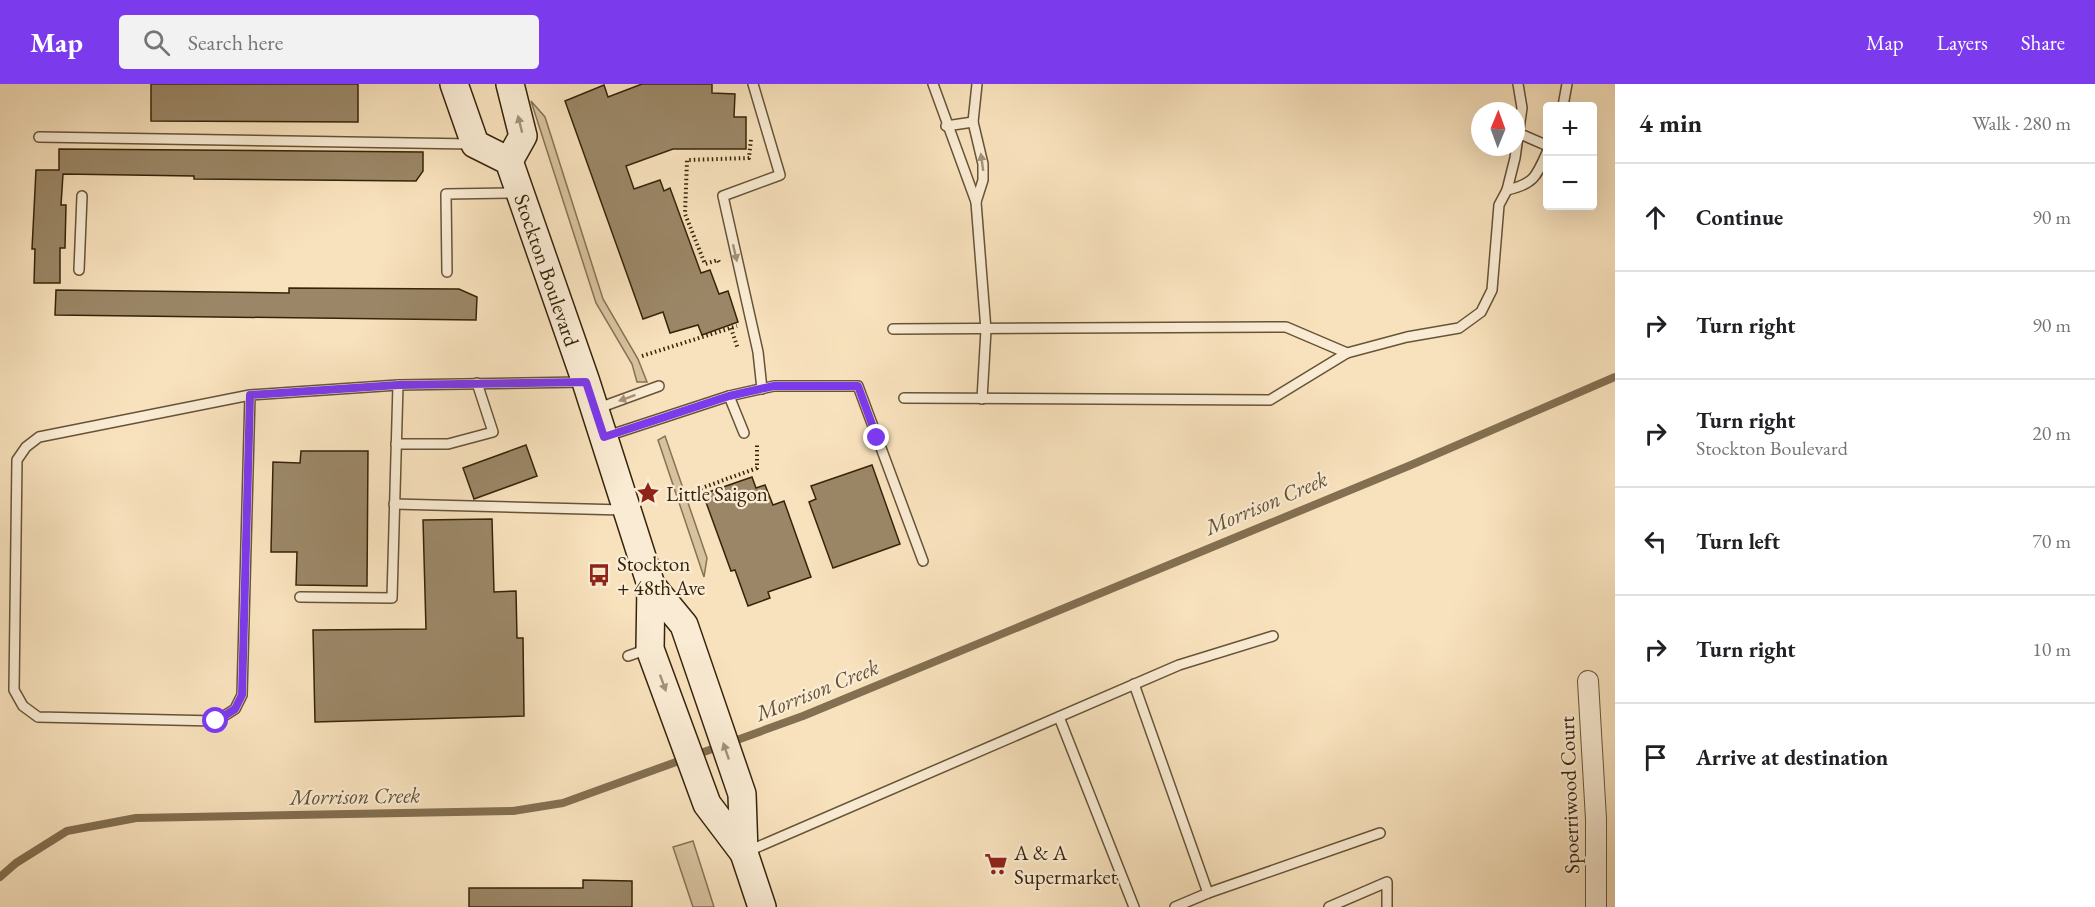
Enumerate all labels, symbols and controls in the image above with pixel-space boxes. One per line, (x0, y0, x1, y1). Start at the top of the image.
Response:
search box (119, 15, 539, 69)
text: Map (30, 24, 83, 60)
icon: search (140, 26, 173, 59)
text: Search here (188, 28, 283, 57)
text: Map (1866, 29, 1904, 56)
text: Layers (1937, 29, 1988, 56)
text: Share (2021, 29, 2065, 56)
north arrow (1471, 102, 1525, 156)
map controls (1543, 102, 1597, 210)
button: + (1543, 102, 1597, 156)
text: 4 min (1639, 106, 1702, 140)
text: Walk · 280 m (1972, 110, 2071, 136)
one-way arrow (514, 115, 524, 133)
one-way arrow (977, 153, 986, 172)
button: − (1543, 156, 1597, 210)
street label: Stockton Boulevard (508, 190, 586, 350)
icon: ahead (1639, 201, 1672, 234)
text: Continue (1696, 203, 1783, 232)
text: 90 m (2032, 204, 2071, 230)
one-way arrow (731, 243, 741, 262)
icon: right (1639, 309, 1672, 342)
text: Turn right (1696, 311, 1795, 340)
text: 90 m (2032, 312, 2071, 338)
one-way arrow (618, 394, 636, 403)
text: Turn right (1696, 406, 1795, 435)
icon: right (1639, 417, 1672, 450)
text: 20 m (2032, 420, 2071, 446)
route end (863, 424, 889, 450)
text: Stockton Boulevard (1696, 435, 1848, 461)
water label: Morrison Creek (1198, 464, 1332, 543)
place icon: Little Saigon (635, 480, 661, 506)
place label: Little Saigon (666, 480, 768, 507)
icon: left (1639, 525, 1672, 558)
text: Turn left (1696, 527, 1780, 556)
text: 70 m (2032, 528, 2071, 554)
place label: Stockton + 48th Ave (617, 550, 705, 601)
bus stop icon: Stockton + 48th Ave (586, 562, 612, 588)
icon: right (1639, 633, 1672, 666)
text: Turn right (1696, 635, 1795, 664)
text: 10 m (2032, 636, 2071, 662)
water label: Morrison Creek (749, 652, 883, 729)
one-way arrow (658, 674, 668, 692)
route start (202, 707, 228, 733)
street label: Spoerriwood Court (1553, 715, 1585, 874)
one-way arrow (721, 741, 731, 759)
icon: arrive (1639, 741, 1672, 774)
text: Arrive at destination (1696, 743, 1888, 772)
water label: Morrison Creek (288, 780, 420, 812)
place label: A & A Supermarket (1013, 839, 1118, 890)
supermarket icon: A & A Supermarket (983, 851, 1009, 877)

